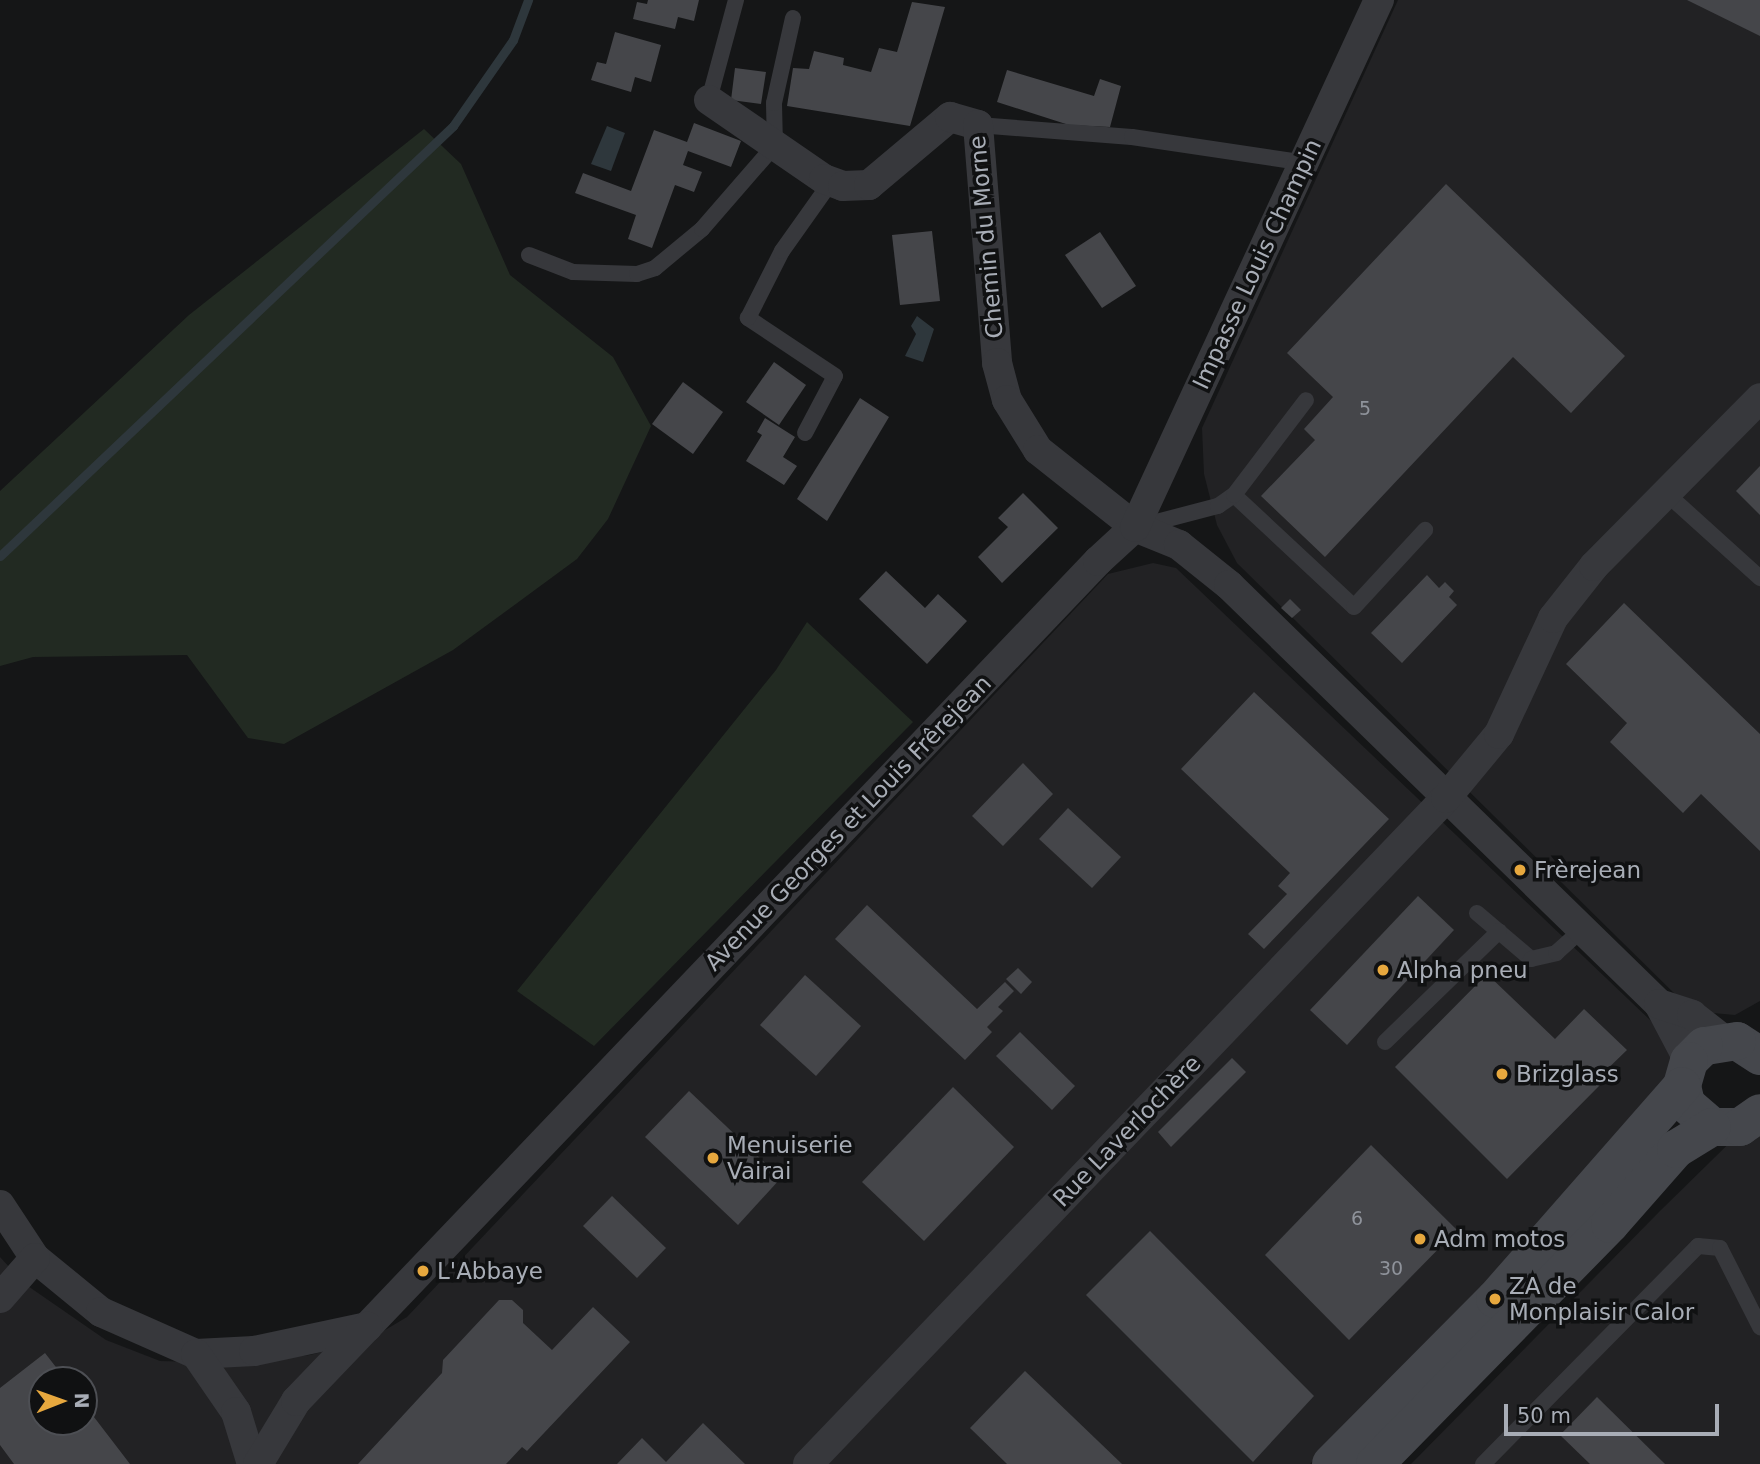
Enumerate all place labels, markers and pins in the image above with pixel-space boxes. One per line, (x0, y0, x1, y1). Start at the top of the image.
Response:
place label: Frèrejean (1534, 856, 1641, 884)
marker: Frèrejean (1512, 862, 1528, 878)
place label: Alpha pneu (1397, 956, 1528, 984)
marker: Alpha pneu (1375, 962, 1391, 978)
place label: Brizglass (1516, 1060, 1619, 1088)
marker: Brizglass (1494, 1066, 1510, 1082)
place label: Menuiserie Vairai (727, 1131, 853, 1185)
marker: Menuiserie Vairai (705, 1150, 721, 1166)
place label: Adm motos (1434, 1225, 1565, 1253)
marker: Adm motos (1412, 1231, 1428, 1247)
place label: L'Abbaye (437, 1257, 543, 1285)
marker: L'Abbaye (415, 1263, 431, 1279)
place label: ZA de Monplaisir Calor (1509, 1272, 1694, 1326)
marker: ZA de Monplaisir Calor (1487, 1291, 1503, 1307)

